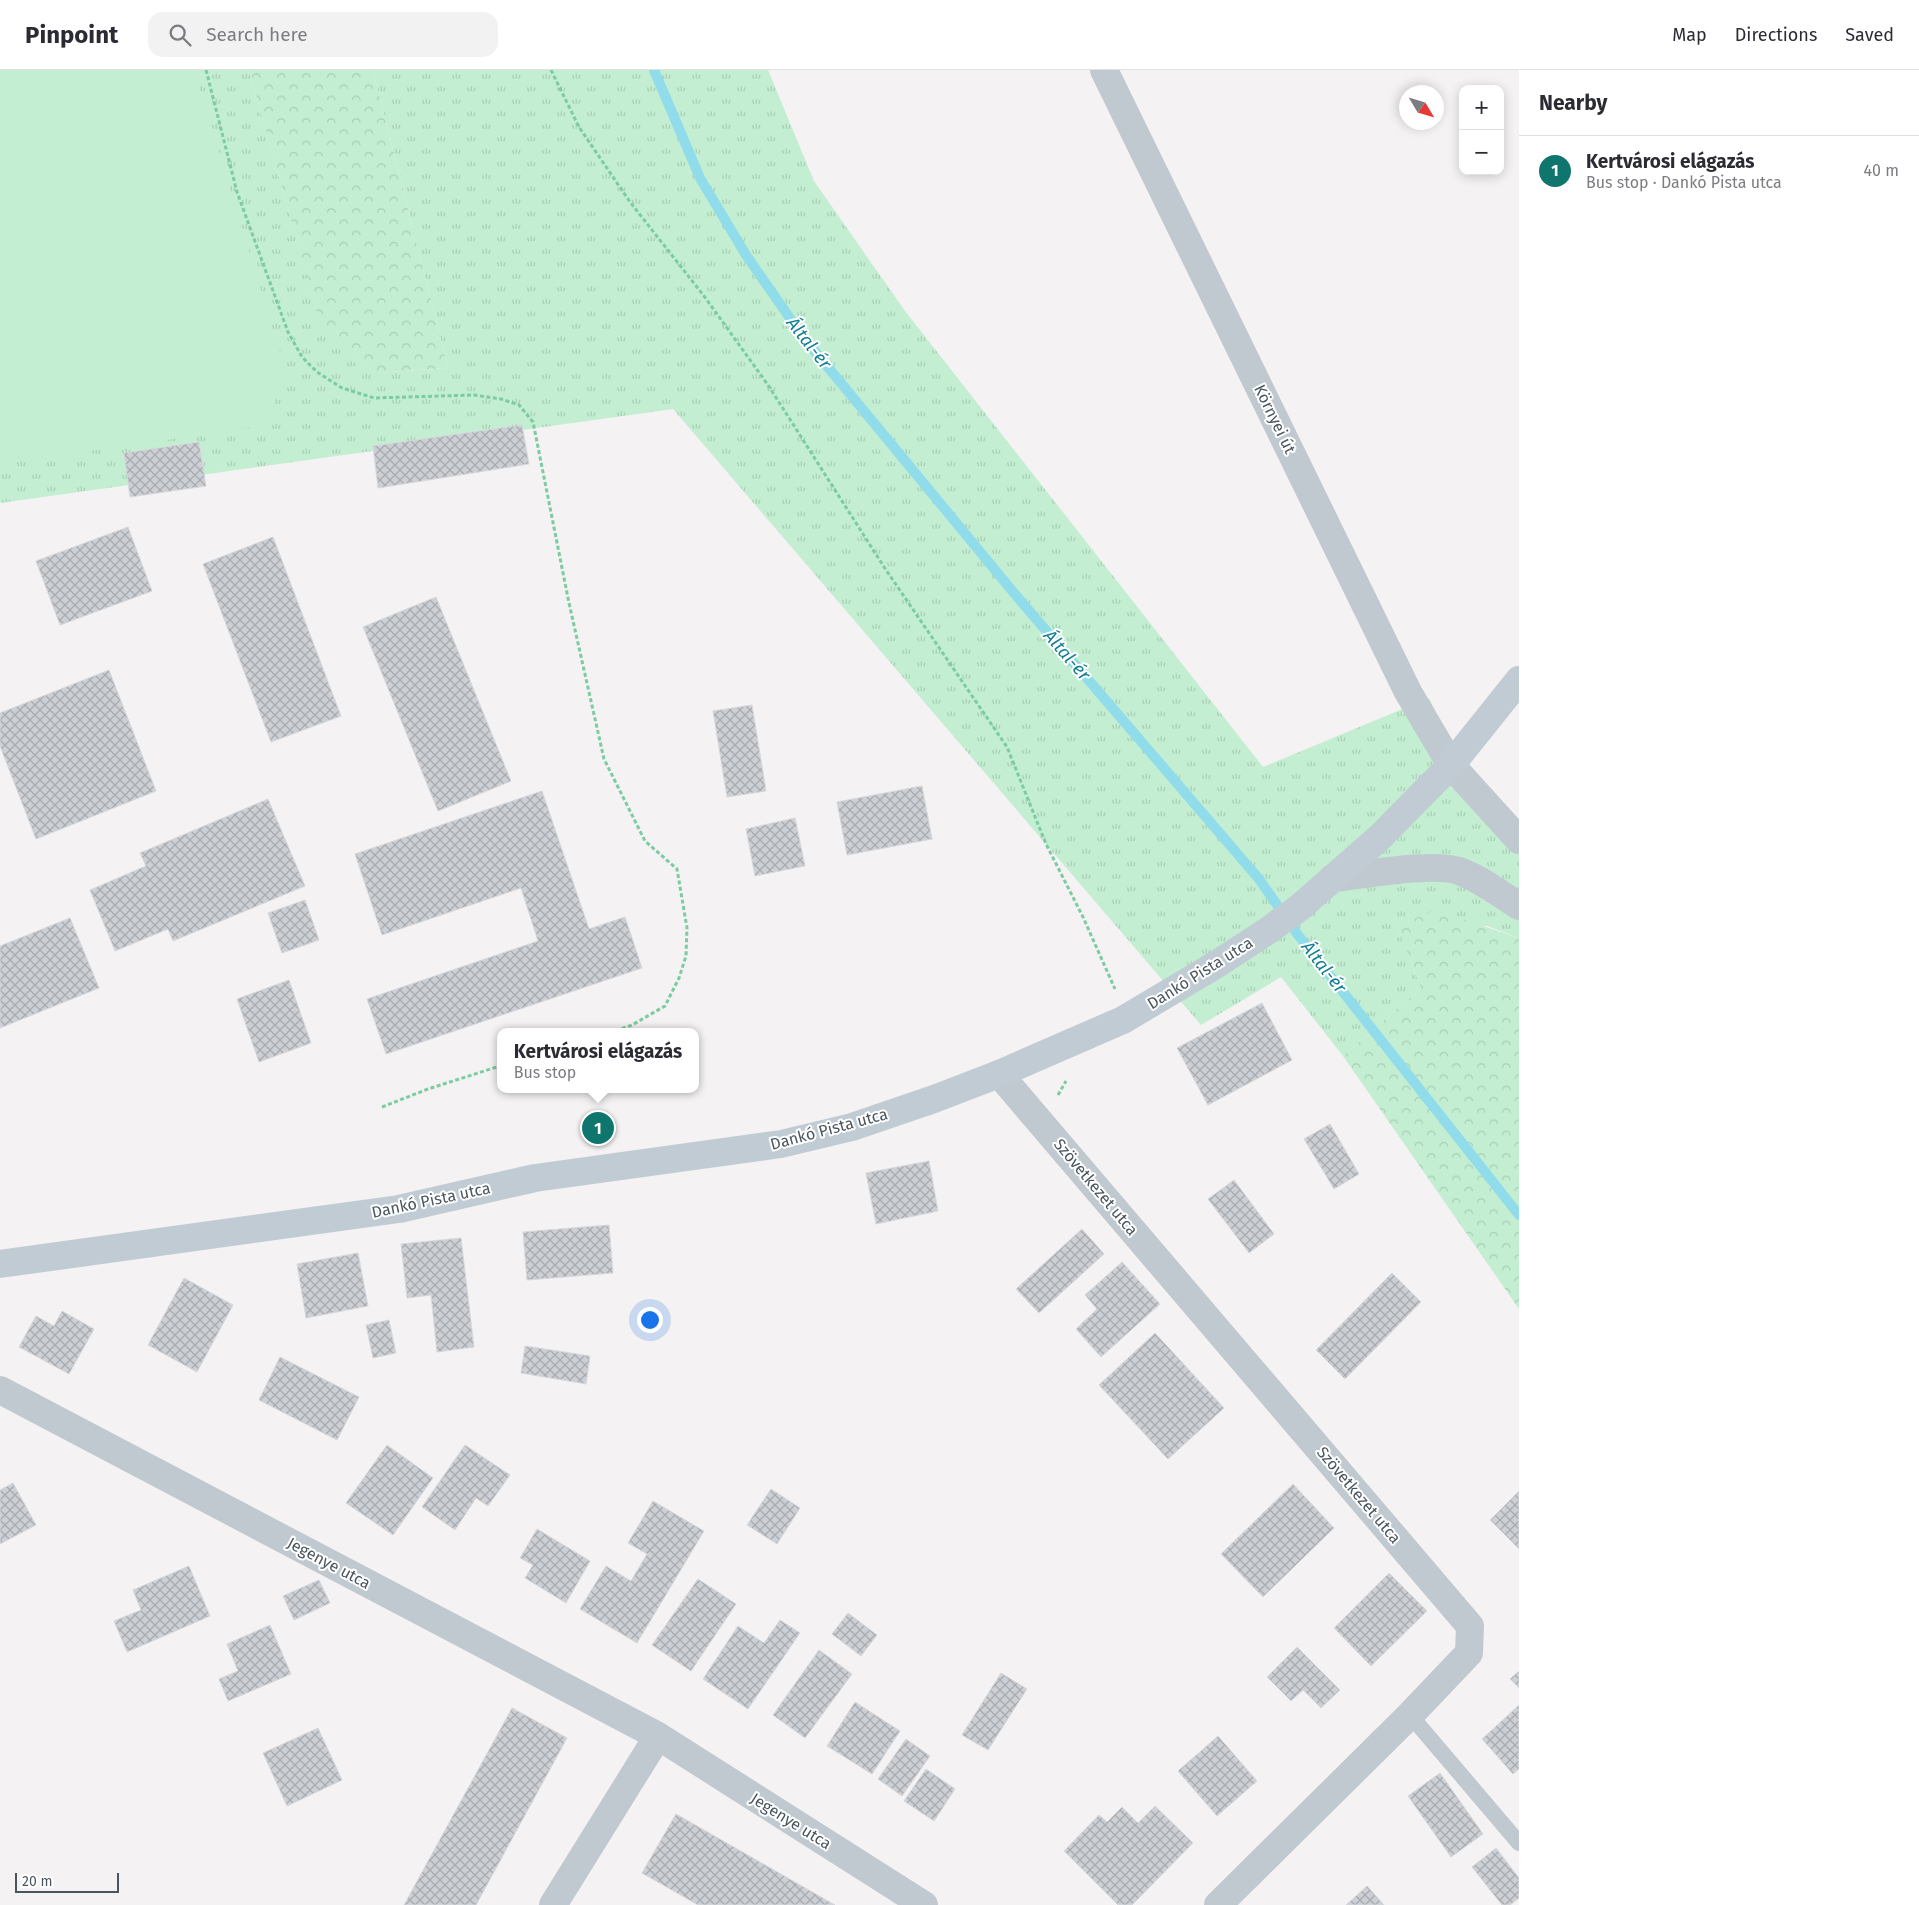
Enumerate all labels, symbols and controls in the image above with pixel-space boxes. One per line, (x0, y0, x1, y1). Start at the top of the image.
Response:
search box (148, 12, 498, 57)
text: Pinpoint (25, 21, 118, 49)
icon: search (166, 21, 194, 49)
text: Search here (206, 23, 308, 46)
text: Map (1672, 24, 1707, 46)
text: Directions (1735, 24, 1817, 46)
text: Saved (1845, 24, 1894, 46)
north arrow (1399, 85, 1444, 130)
map controls (1459, 85, 1504, 175)
button: + (1459, 85, 1504, 130)
text: Nearby (1539, 90, 1607, 116)
button: − (1459, 130, 1504, 175)
text: Kertvárosi elágazás (1586, 150, 1755, 173)
text: 1 (1551, 161, 1559, 180)
text: 40 m (1864, 161, 1899, 180)
text: Bus stop · Dankó Pista utca (1586, 173, 1782, 192)
water label: Által-ér (781, 311, 838, 374)
street label: Környei út (1250, 381, 1300, 457)
water label: Által-ér (1038, 624, 1096, 686)
street label: Dankó Pista utca (1144, 933, 1256, 1013)
water label: Által-ér (1296, 935, 1353, 998)
popup (497, 1028, 699, 1093)
text: Kertvárosi elágazás (514, 1040, 682, 1063)
text: Bus stop (514, 1063, 576, 1082)
street label: Dankó Pista utca (768, 1104, 890, 1154)
pin: 1 (582, 1109, 614, 1147)
street label: Szövetkezet utca (1050, 1135, 1142, 1239)
street label: Dankó Pista utca (370, 1178, 492, 1222)
your location (637, 1307, 663, 1333)
street label: Szövetkezet utca (1313, 1443, 1405, 1547)
street label: Jegenye utca (284, 1533, 374, 1593)
street label: Jegenye utca (747, 1789, 835, 1853)
scale bar (15, 1870, 119, 1893)
text: 20 m (22, 1873, 52, 1890)

